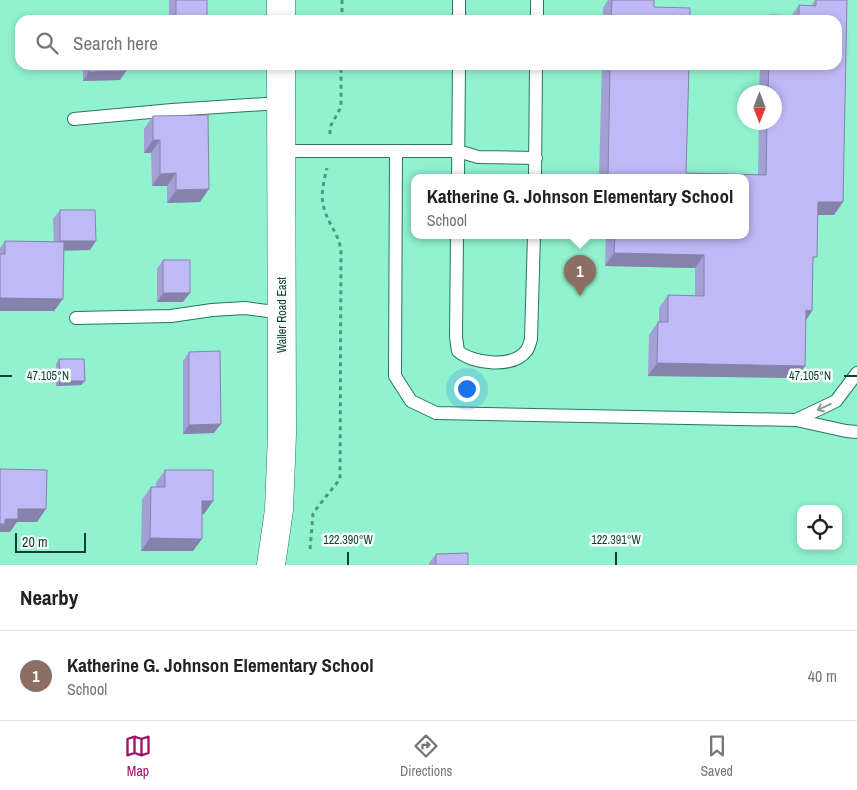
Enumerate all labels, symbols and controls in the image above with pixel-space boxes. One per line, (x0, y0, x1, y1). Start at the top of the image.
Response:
search box (15, 15, 842, 70)
icon: search (33, 29, 61, 57)
text: Search here (73, 30, 158, 56)
north arrow (737, 85, 782, 130)
popup (411, 174, 749, 239)
text: Katherine G. Johnson Elementary School (427, 183, 733, 209)
text: School (427, 209, 467, 231)
pin: 1 (564, 255, 596, 296)
street label: Waller Road East (274, 277, 290, 353)
text: 47.105°N (27, 368, 69, 384)
text: 47.105°N (789, 368, 831, 384)
your location (454, 376, 480, 402)
one-way arrow (817, 402, 832, 412)
map controls (797, 505, 842, 550)
button: locate (797, 505, 842, 550)
scale bar (15, 530, 86, 553)
text: 122.390°W (323, 532, 374, 548)
text: 122.391°W (591, 532, 642, 548)
text: 20 m (22, 533, 48, 551)
text: Nearby (20, 583, 78, 612)
text: Katherine G. Johnson Elementary School (67, 652, 374, 678)
text: 1 (32, 665, 40, 687)
text: 40 m (808, 665, 837, 687)
text: School (67, 678, 107, 700)
tab: Map (124, 732, 152, 780)
tab: Directions (400, 732, 452, 780)
tab: Saved (700, 732, 733, 780)

